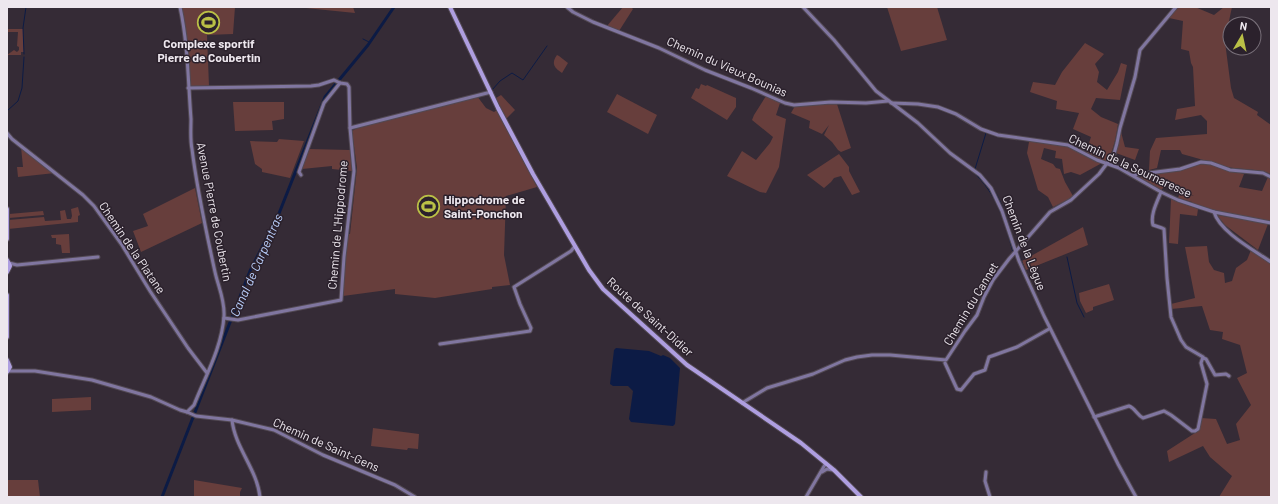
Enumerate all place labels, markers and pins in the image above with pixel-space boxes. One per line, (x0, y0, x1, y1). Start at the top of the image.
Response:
sports icon: Complexe sportif Pierre de Coubertin (196, 10, 222, 36)
place label: Complexe sportif Pierre de Coubertin (157, 36, 261, 64)
place label: Hippodrome de Saint-Ponchon (444, 192, 526, 220)
sports icon: Hippodrome de Saint-Ponchon (416, 194, 442, 220)

